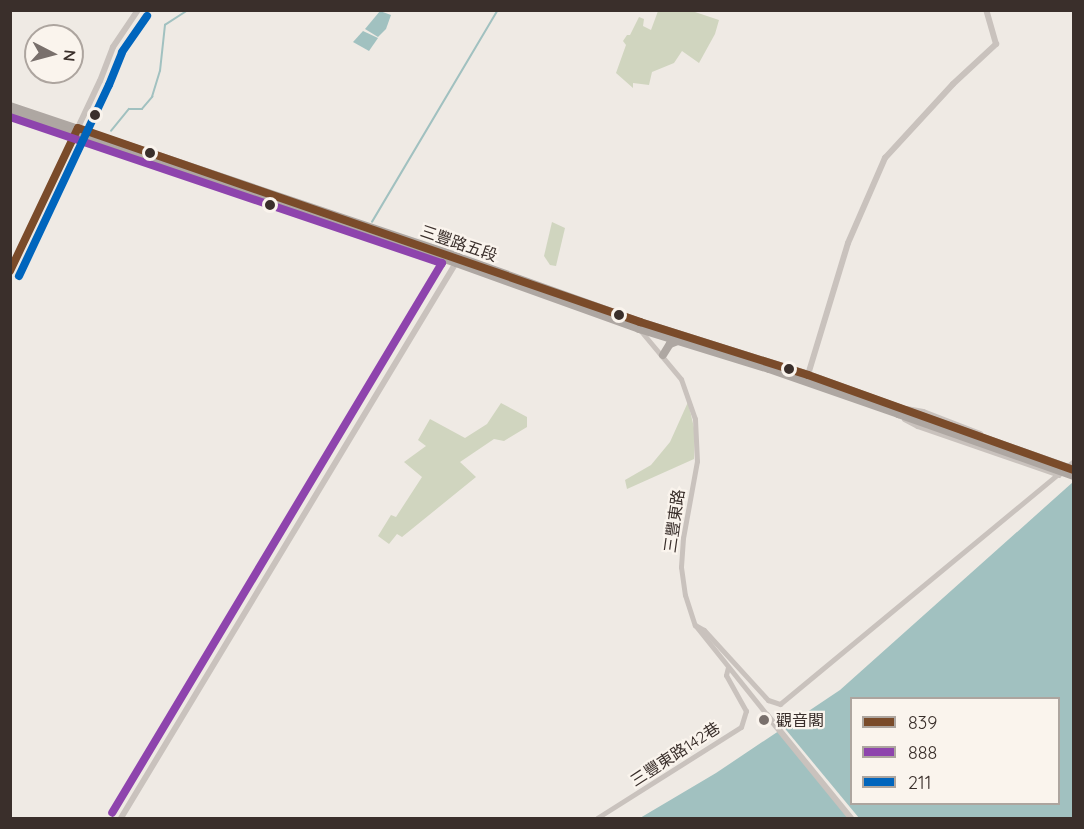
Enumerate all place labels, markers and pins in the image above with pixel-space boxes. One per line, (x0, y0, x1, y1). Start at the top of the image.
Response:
unlabelled marker (89, 109, 101, 121)
unlabelled marker (144, 147, 156, 159)
unlabelled marker (264, 199, 276, 211)
unlabelled marker (613, 309, 625, 321)
unlabelled marker (783, 363, 795, 375)
place label: 觀音閣 (776, 710, 824, 730)
marker: 觀音閣 (757, 713, 771, 727)

